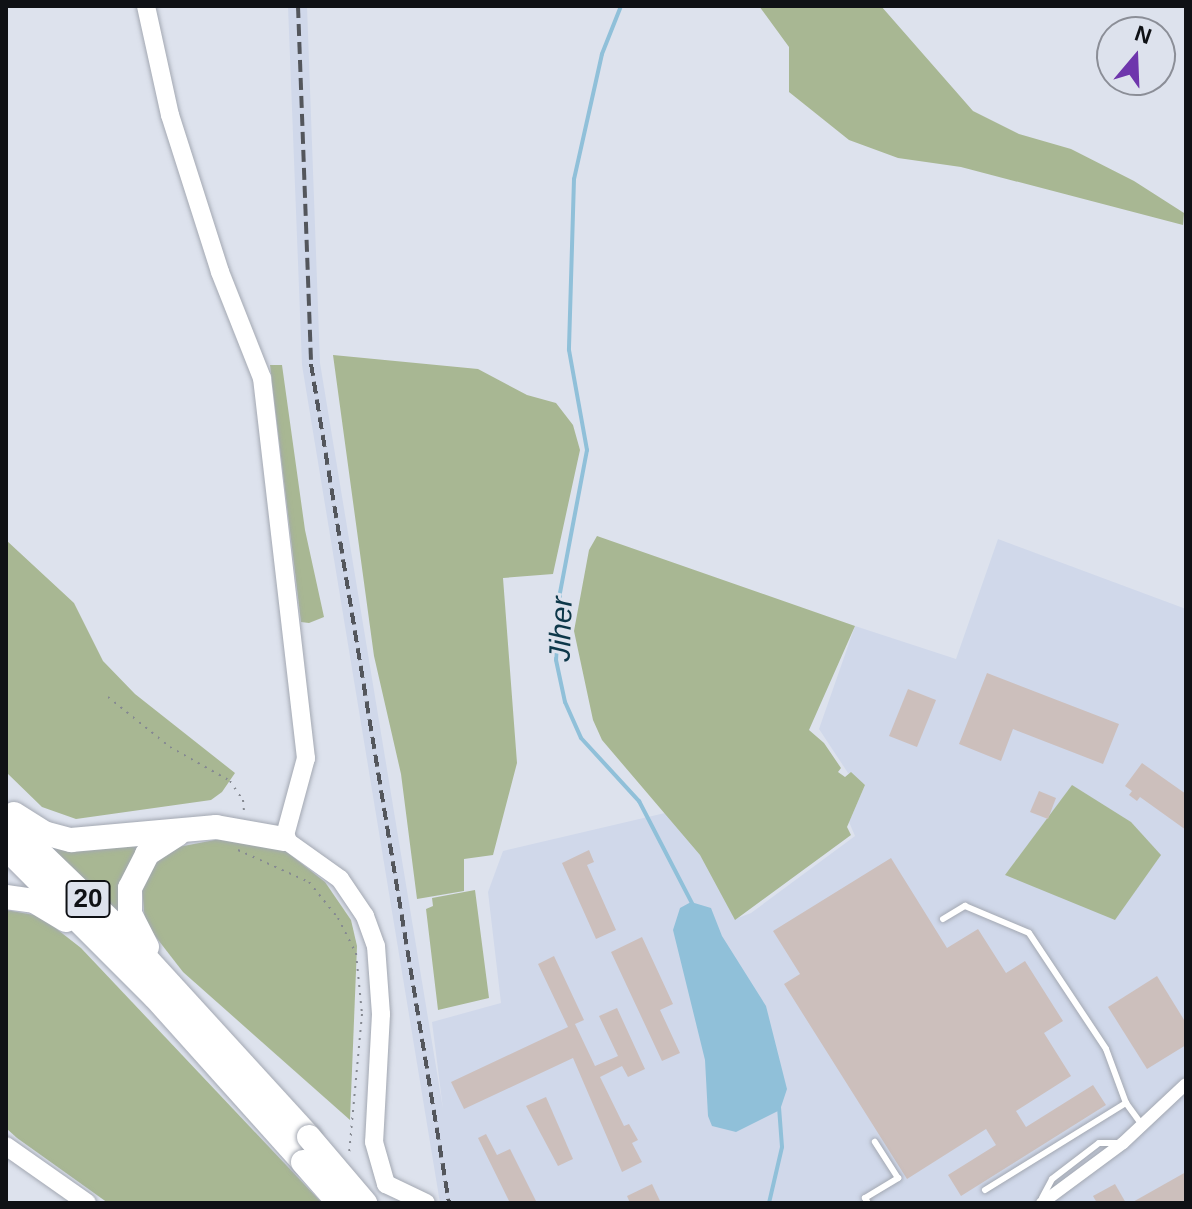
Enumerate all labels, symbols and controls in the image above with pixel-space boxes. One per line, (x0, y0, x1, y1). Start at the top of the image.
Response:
north arrow (1096, 16, 1176, 96)
text: N (1132, 20, 1155, 49)
water label: Jiher (542, 596, 580, 662)
road number: 20 (64, 877, 112, 921)

